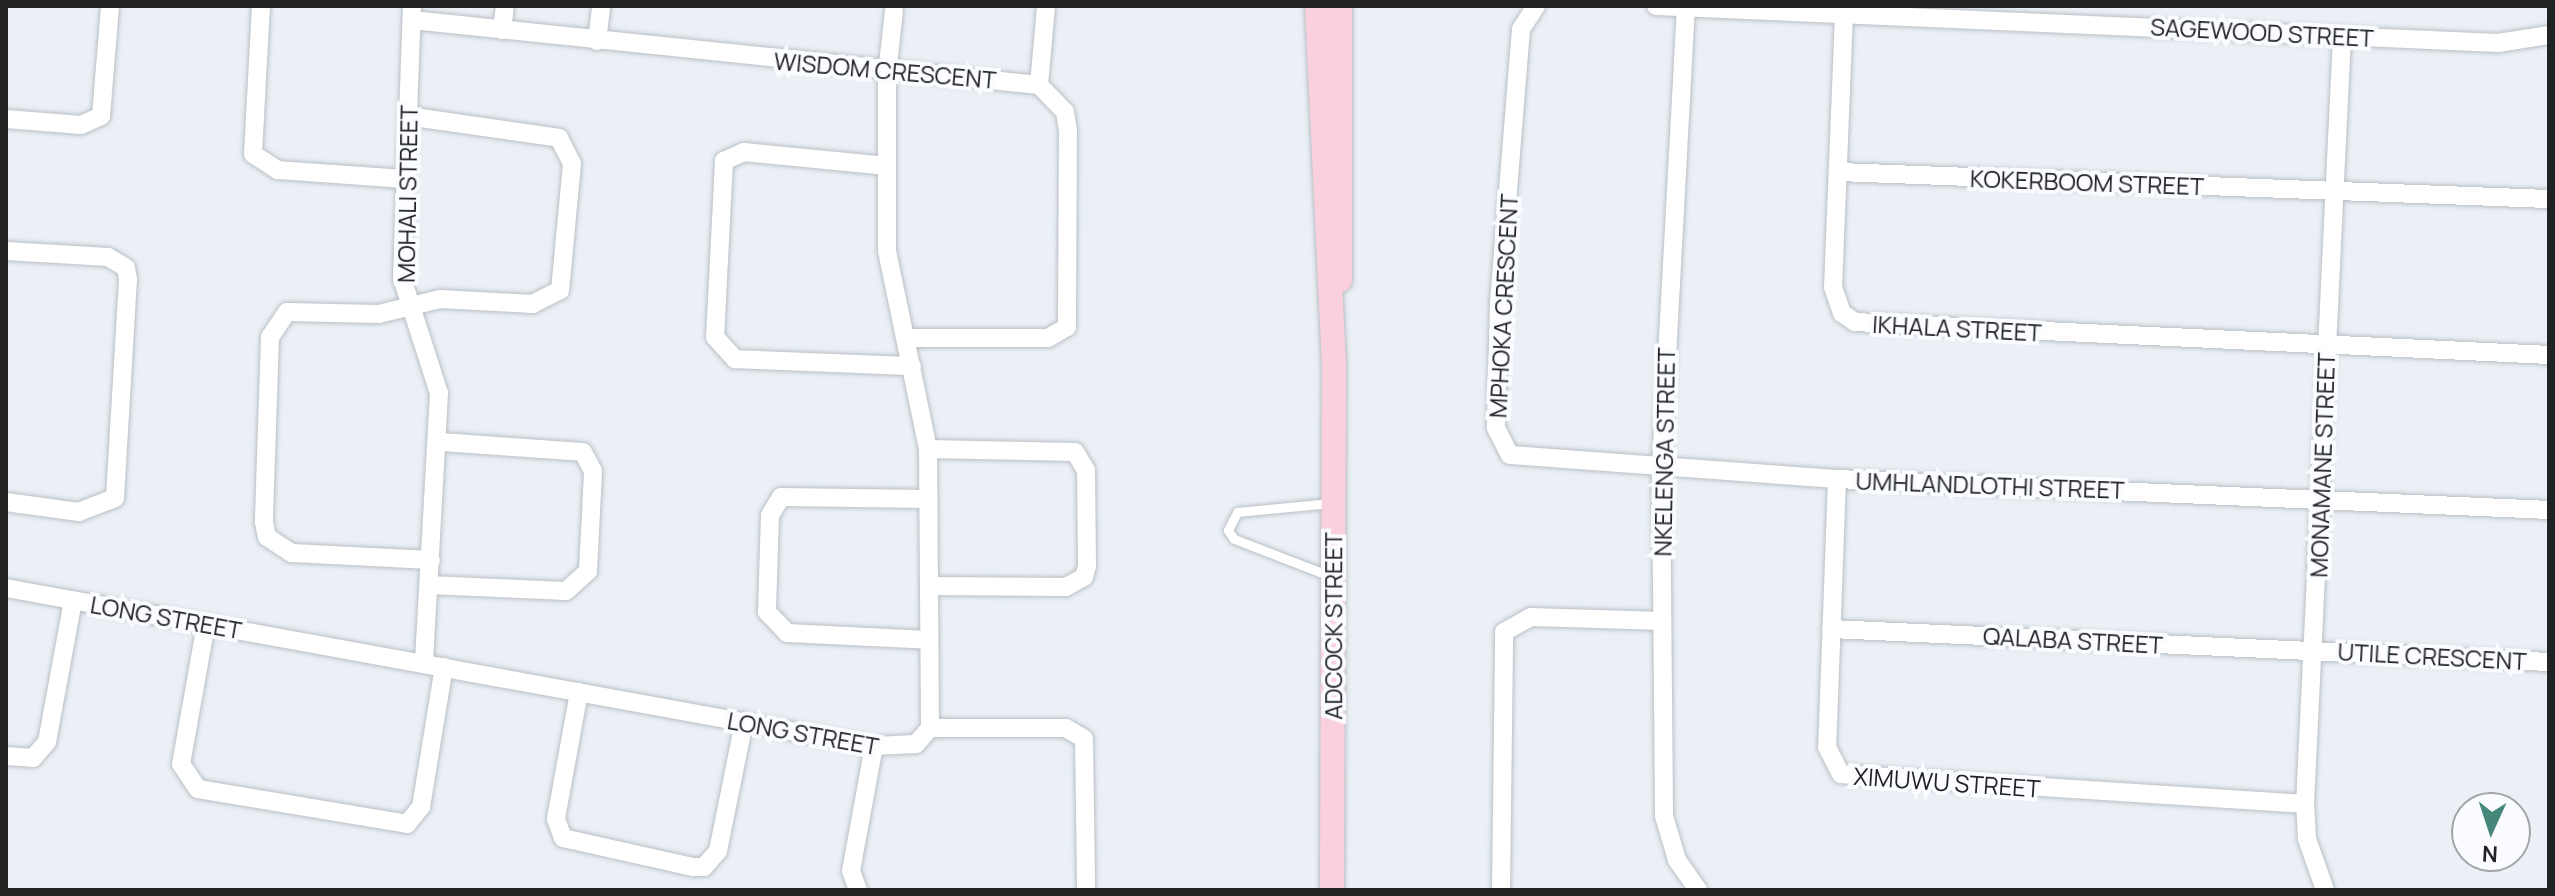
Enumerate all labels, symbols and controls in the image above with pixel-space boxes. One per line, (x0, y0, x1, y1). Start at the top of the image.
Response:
street label: SAGEWOOD STREET (2150, 12, 2374, 52)
street label: WISDOM CRESCENT (773, 46, 997, 94)
street label: MOHALI STREET (391, 105, 423, 283)
street label: KOKERBOOM STREET (1969, 164, 2205, 200)
street label: MPHOKA CRESCENT (1483, 193, 1523, 419)
street label: IKHALA STREET (1872, 309, 2042, 347)
street label: NKELENGA STREET (1648, 347, 1680, 557)
street label: MONAMANE STREET (2304, 352, 2340, 578)
street label: UMHLANDLOTHI STREET (1855, 466, 2125, 504)
street label: ADCOCK STREET (1319, 532, 1347, 720)
street label: LONG STREET (88, 590, 244, 644)
street label: QALABA STREET (1982, 621, 2164, 659)
street label: UTILE CRESCENT (2337, 637, 2527, 675)
street label: LONG STREET (725, 706, 881, 760)
street label: XIMUWU STREET (1853, 761, 2041, 803)
north arrow (2451, 792, 2531, 872)
text: N (2481, 839, 2499, 869)

